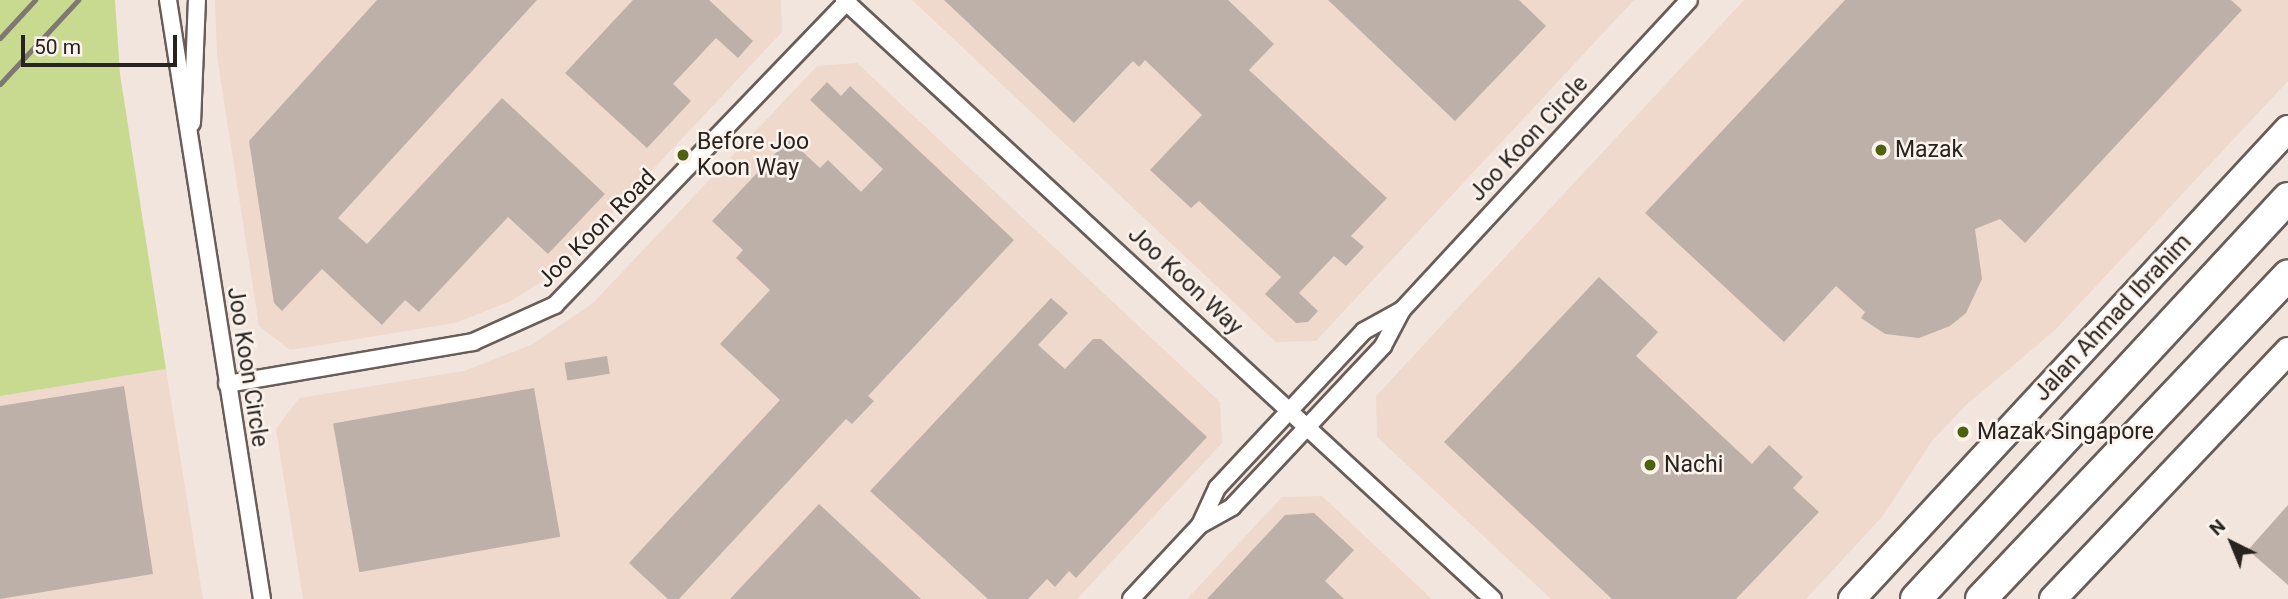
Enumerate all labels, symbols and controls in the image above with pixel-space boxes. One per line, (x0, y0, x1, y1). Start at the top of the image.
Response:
scale bar (24, 21, 180, 65)
text: 50 m (34, 35, 81, 59)
street label: Joo Koon Circle (1464, 71, 1594, 207)
place label: Before Joo Koon Way (697, 128, 809, 182)
place label: Mazak (1895, 136, 1963, 164)
marker: Mazak (1873, 142, 1889, 158)
marker: Before Joo Koon Way (675, 147, 691, 163)
street label: Joo Koon Road (532, 164, 662, 294)
street label: Joo Koon Way (1122, 221, 1248, 341)
street label: Jalan Ahmad Ibrahim (2029, 229, 2197, 407)
street label: Joo Koon Circle (221, 285, 273, 449)
place label: Mazak Singapore (1977, 418, 2154, 446)
marker: Mazak Singapore (1955, 424, 1971, 440)
place label: Nachi (1664, 451, 1723, 479)
marker: Nachi (1642, 457, 1658, 473)
north arrow (2197, 508, 2267, 578)
text: N (2205, 514, 2230, 540)

